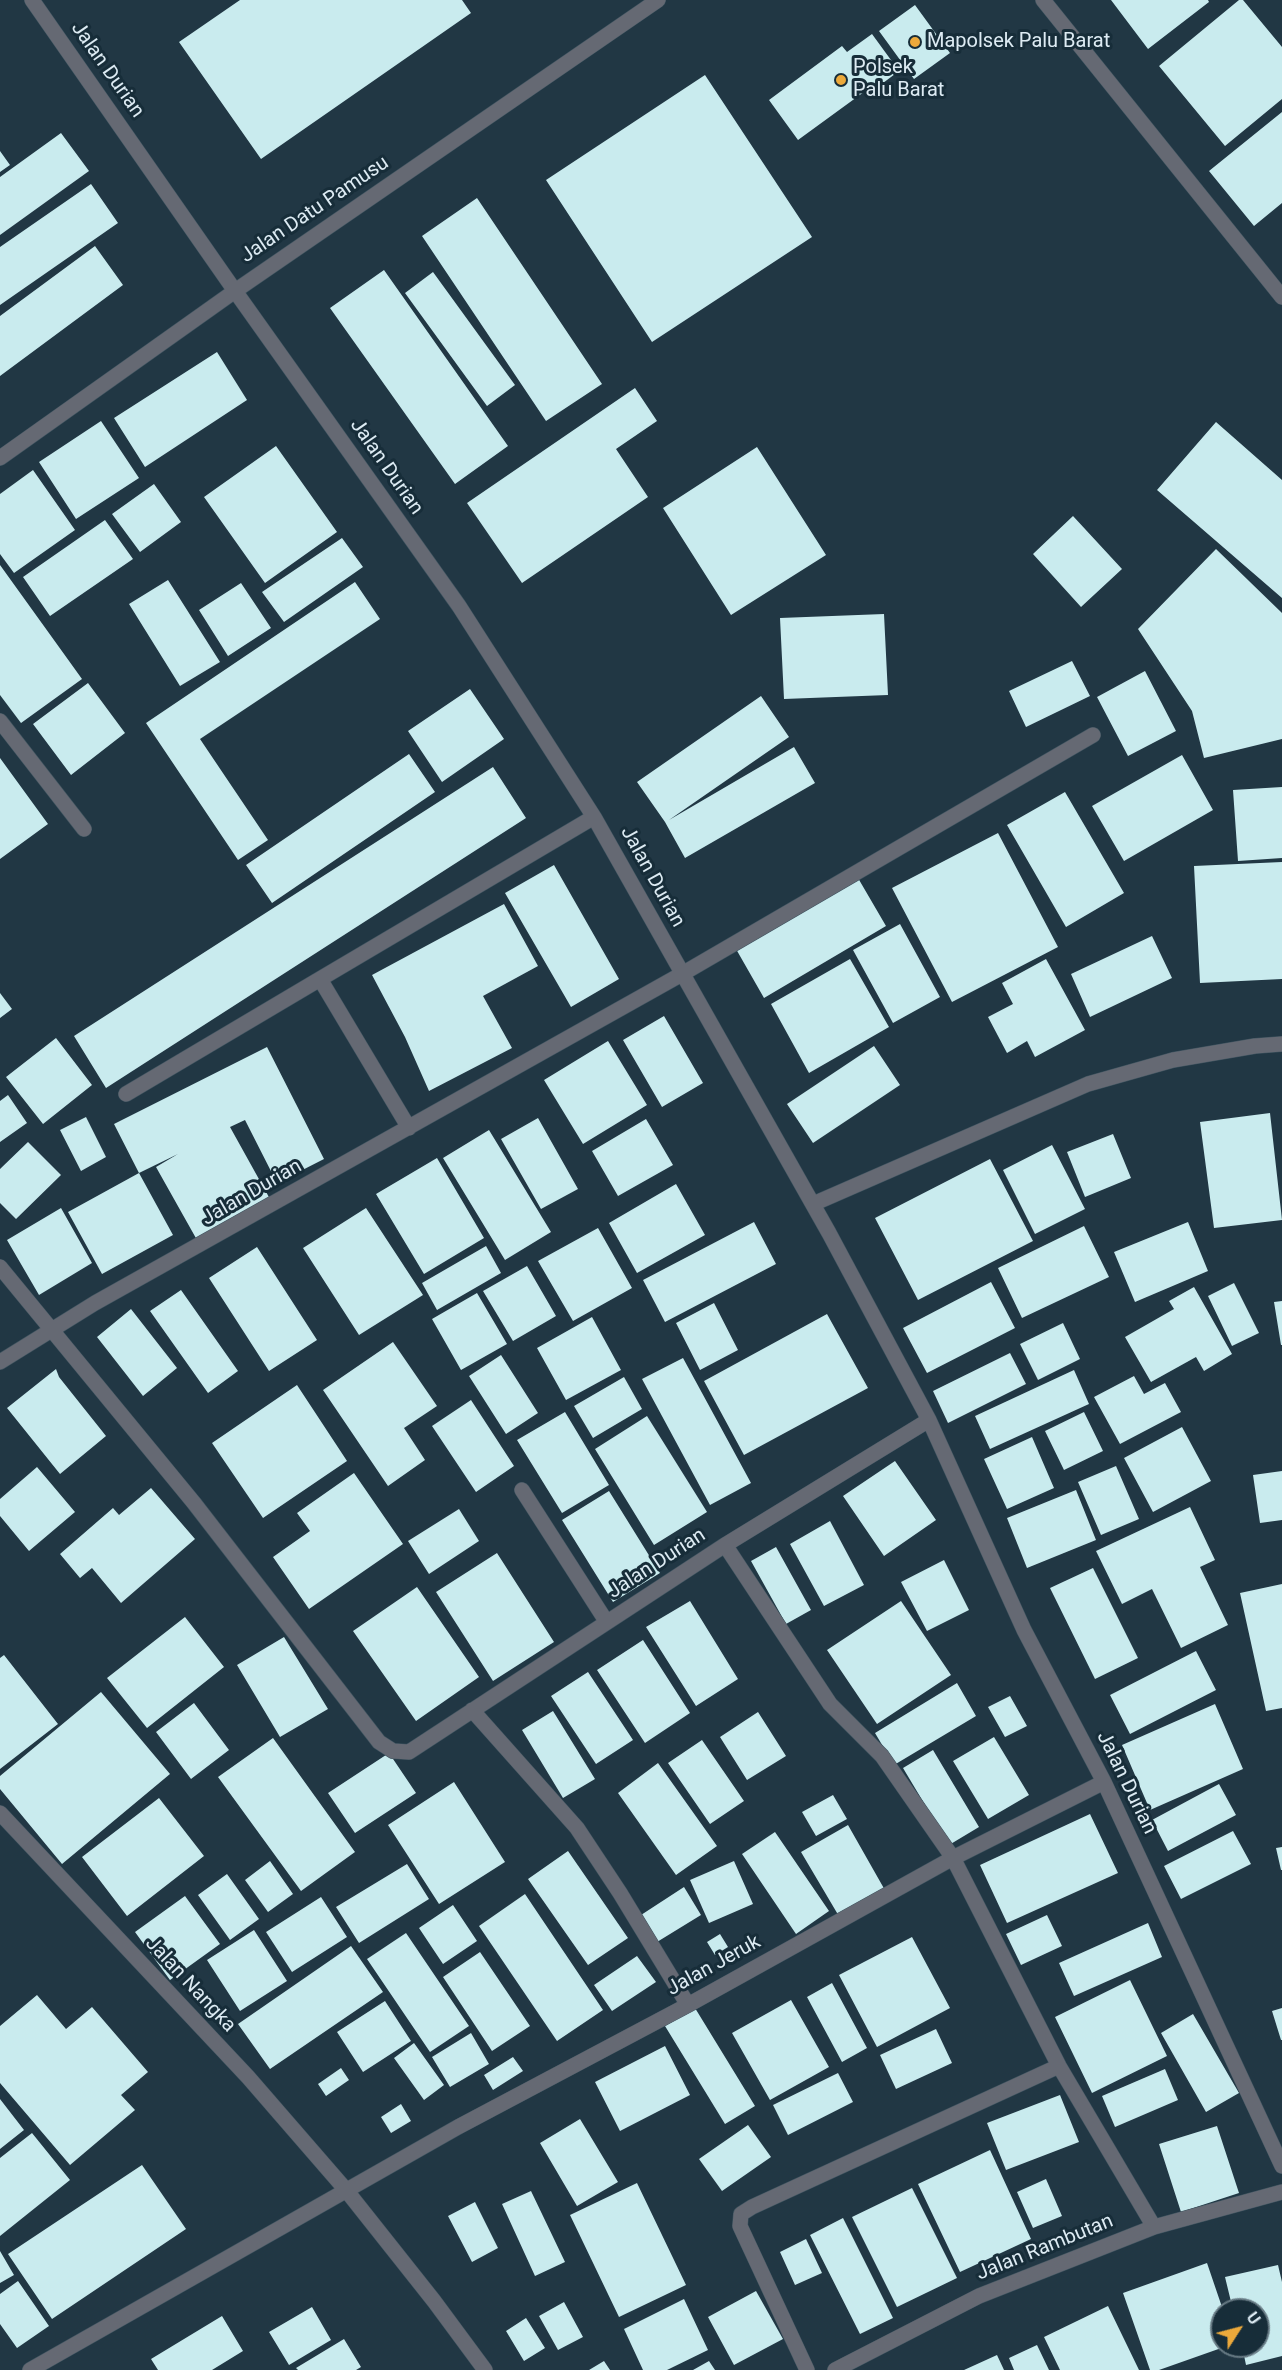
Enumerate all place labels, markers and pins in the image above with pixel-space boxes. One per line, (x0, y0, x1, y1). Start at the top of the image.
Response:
place label: Mapolsek Palu Barat (927, 30, 1110, 54)
marker: Mapolsek Palu Barat (908, 35, 922, 49)
place label: Polsek Palu Barat (853, 56, 944, 103)
marker: Polsek Palu Barat (834, 73, 848, 87)

